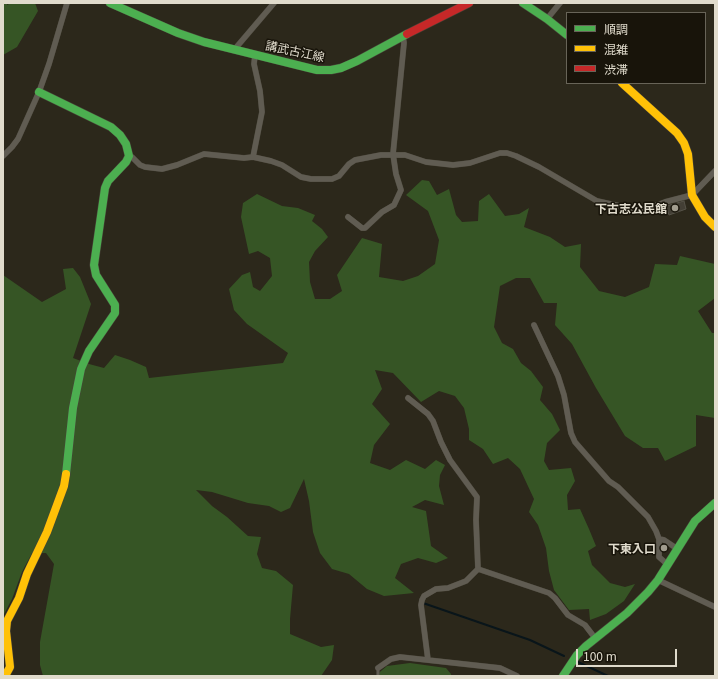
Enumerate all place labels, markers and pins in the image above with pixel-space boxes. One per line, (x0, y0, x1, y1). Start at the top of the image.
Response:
place label: 下古志公民館 (595, 201, 667, 215)
marker: 下古志公民館 (670, 203, 680, 213)
place label: 下東入口 (608, 541, 656, 555)
marker: 下東入口 (659, 543, 669, 553)

